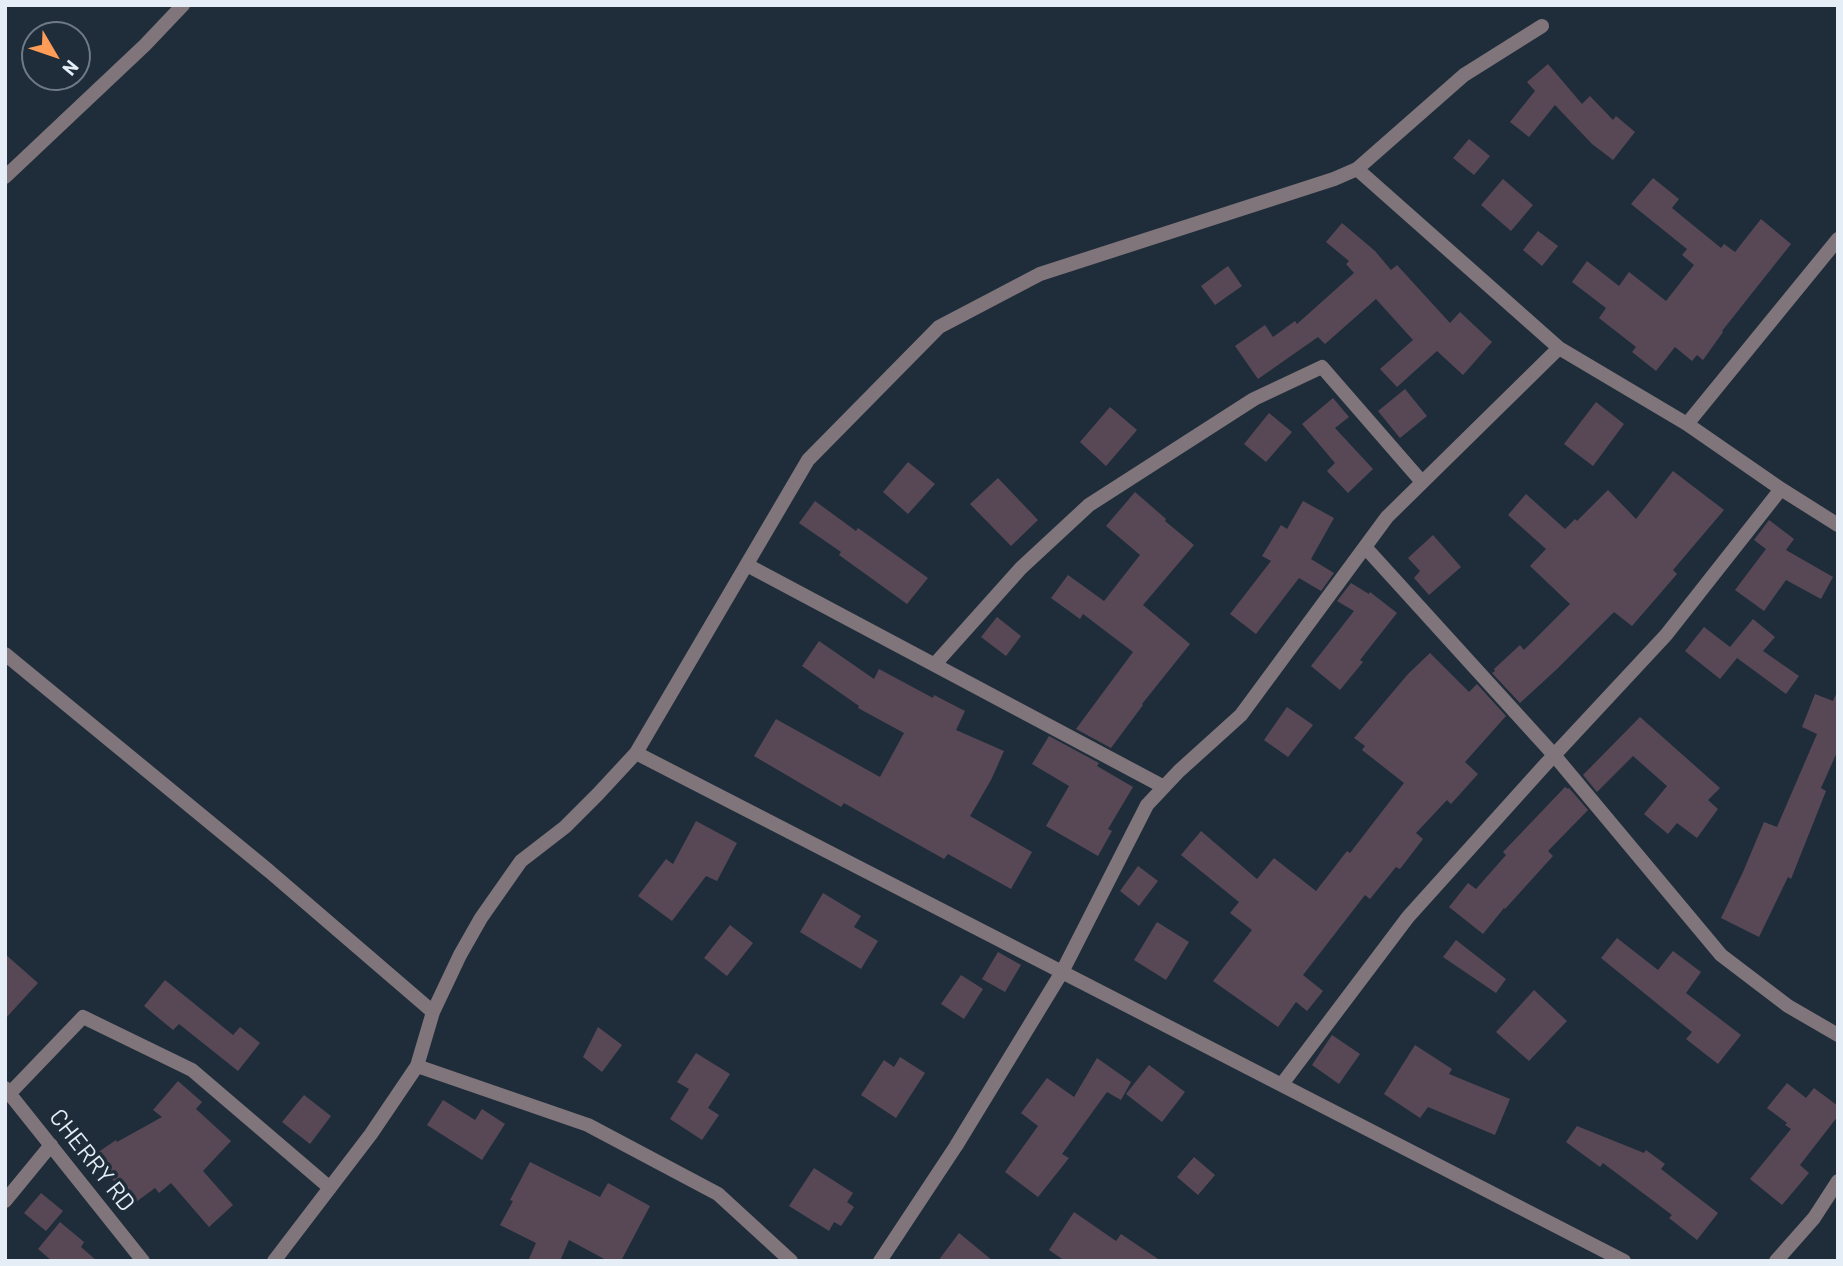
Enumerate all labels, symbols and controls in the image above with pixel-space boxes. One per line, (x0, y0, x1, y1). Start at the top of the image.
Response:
north arrow (21, 21, 91, 91)
text: N (58, 56, 84, 80)
street label: CHERRY RD (43, 1103, 141, 1217)

